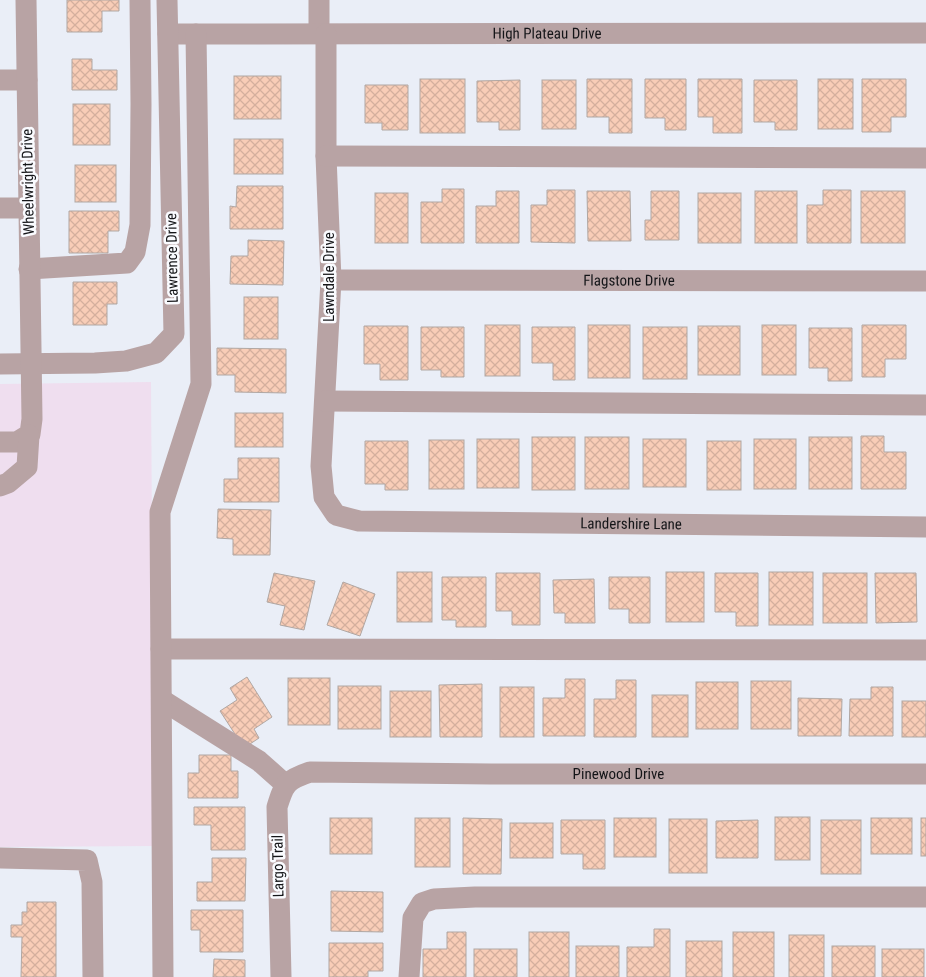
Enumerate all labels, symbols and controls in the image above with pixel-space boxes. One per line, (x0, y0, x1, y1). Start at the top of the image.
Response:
street label: High Plateau Drive (492, 24, 602, 43)
street label: Wheelwright Drive (18, 129, 38, 235)
street label: Lawrence Drive (162, 213, 182, 303)
street label: Lawndale Drive (320, 232, 338, 322)
street label: Flagstone Drive (583, 271, 675, 290)
street label: Landershire Lane (580, 514, 682, 533)
street label: Pinewood Drive (573, 765, 664, 783)
street label: Largo Trail (268, 835, 288, 897)

